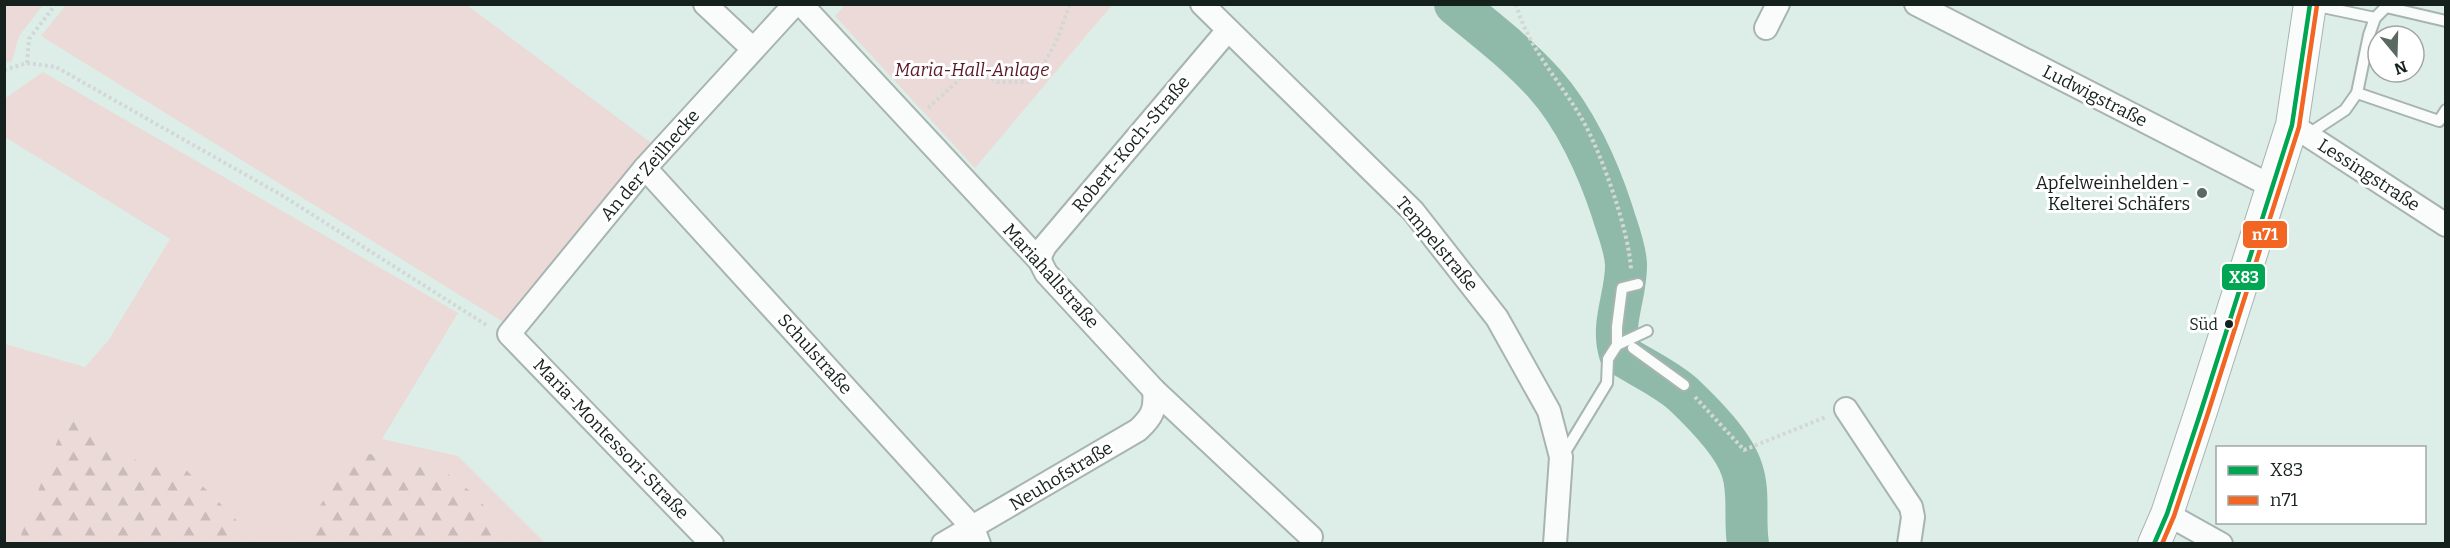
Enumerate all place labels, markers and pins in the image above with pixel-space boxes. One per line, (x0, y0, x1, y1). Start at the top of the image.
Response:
place label: Apfelweinhelden - Kelterei Schäfers (2035, 172, 2190, 215)
marker: Apfelweinhelden - Kelterei Schäfers (2195, 186, 2209, 200)
place label: Süd (2189, 315, 2219, 334)
marker: Süd (2223, 318, 2235, 330)

